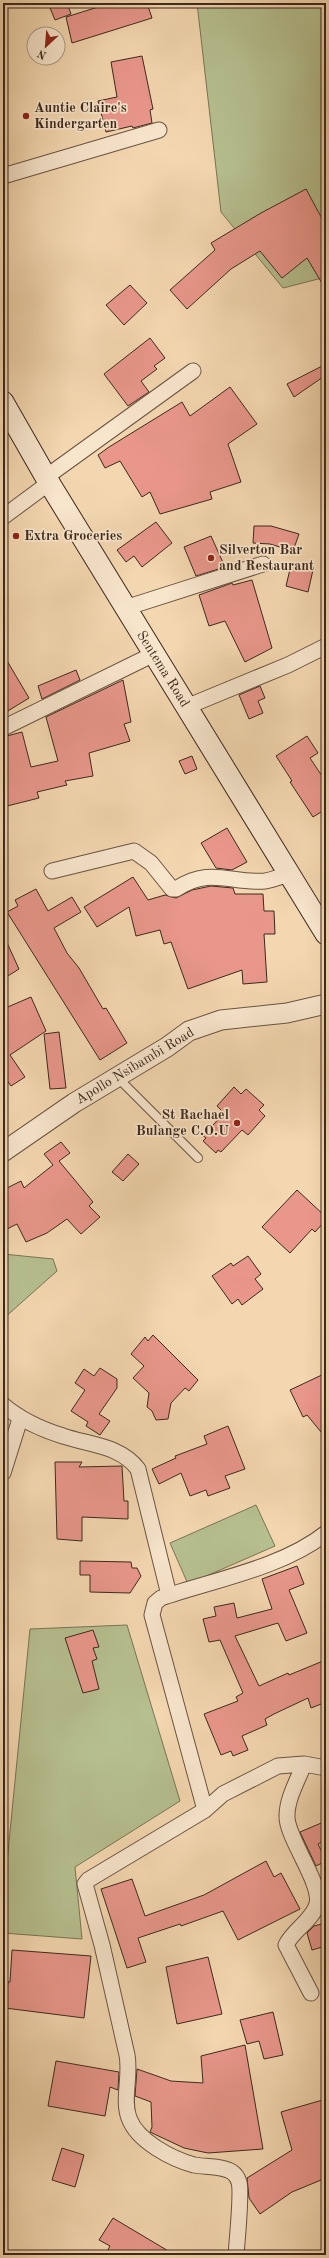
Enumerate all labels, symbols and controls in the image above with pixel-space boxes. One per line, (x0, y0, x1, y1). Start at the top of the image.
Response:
north arrow (26, 26, 66, 66)
text: N (36, 47, 48, 60)
place label: Auntie Claire's Kindergarten (34, 101, 127, 131)
marker: Auntie Claire's Kindergarten (21, 111, 31, 121)
place label: Extra Groceries (24, 529, 122, 543)
marker: Extra Groceries (11, 531, 21, 541)
place label: Silverton Bar and Restaurant (219, 543, 314, 573)
marker: Silverton Bar and Restaurant (206, 553, 216, 563)
street label: Sentema Road (134, 628, 192, 710)
street label: Apollo Nsibambi Road (73, 1025, 197, 1107)
place label: St Rachael Bulange C.O.U (136, 1108, 229, 1138)
marker: St Rachael Bulange C.O.U (232, 1118, 242, 1128)

